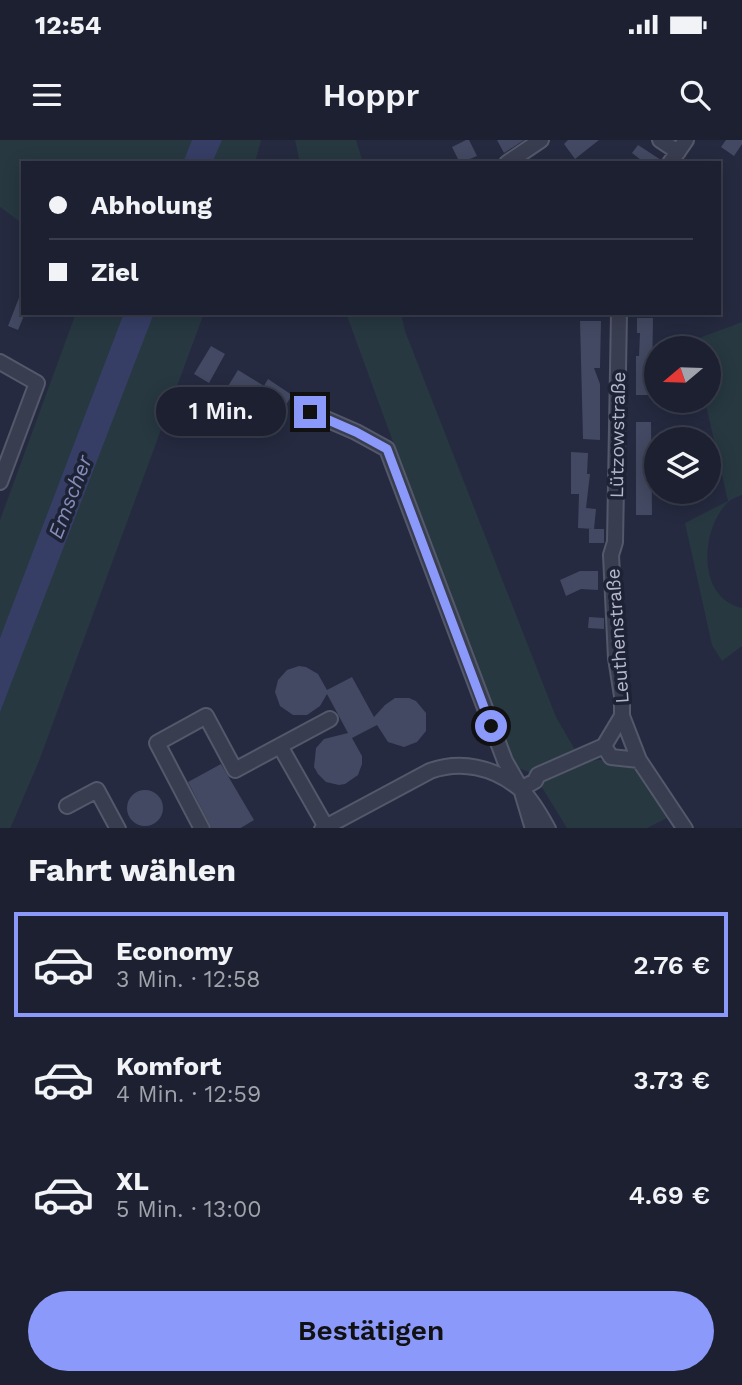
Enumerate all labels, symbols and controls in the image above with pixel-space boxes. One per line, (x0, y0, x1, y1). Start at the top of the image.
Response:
text: 12:54 (35, 10, 102, 40)
icon: menu (28, 76, 66, 114)
text: Hoppr (323, 76, 419, 114)
icon: search (676, 76, 714, 114)
text: Abholung (91, 190, 212, 220)
text: Ziel (91, 257, 139, 287)
north arrow (644, 336, 721, 413)
map controls (644, 336, 721, 504)
street label: Lützowstraße (605, 372, 630, 498)
callout: 1 Min. (156, 387, 286, 436)
route end (294, 396, 326, 428)
text: 1 Min. (189, 398, 253, 425)
button: layers (644, 427, 721, 504)
water label: Emscher (42, 451, 97, 542)
street label: Leuthenstraße (601, 568, 634, 704)
route start (475, 710, 507, 742)
text: Fahrt wählen (28, 851, 236, 889)
icon: car (32, 933, 95, 996)
text: Economy (116, 936, 233, 966)
text: 2.76 € (633, 950, 710, 980)
text: 3 Min. · 12:58 (116, 966, 261, 993)
icon: car (32, 1048, 95, 1111)
text: Komfort (116, 1051, 221, 1081)
text: 3.73 € (633, 1065, 710, 1095)
text: 4 Min. · 12:59 (116, 1081, 261, 1108)
icon: car (32, 1163, 95, 1226)
text: XL (116, 1166, 149, 1196)
text: 4.69 € (628, 1180, 710, 1210)
text: 5 Min. · 13:00 (116, 1196, 262, 1223)
button: Bestätigen (28, 1291, 714, 1371)

